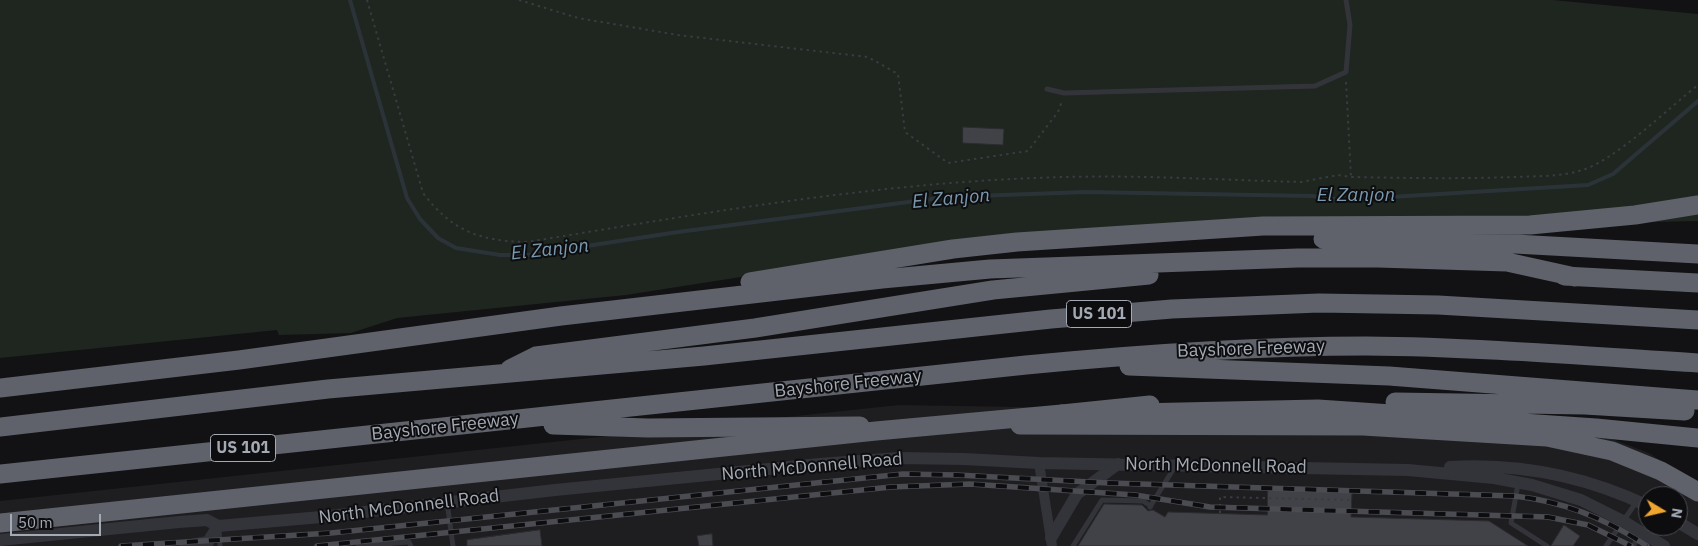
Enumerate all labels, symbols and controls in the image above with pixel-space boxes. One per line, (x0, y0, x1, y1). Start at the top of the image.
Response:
water label: El Zanjon (911, 184, 991, 214)
water label: El Zanjon (1317, 185, 1395, 207)
water label: El Zanjon (510, 235, 590, 265)
road number: US 101 (1066, 300, 1132, 328)
street label: Bayshore Freeway (1177, 336, 1325, 362)
street label: Bayshore Freeway (773, 366, 923, 402)
street label: Bayshore Freeway (370, 409, 520, 445)
road number: US 101 (210, 434, 276, 462)
street label: North McDonnell Road (721, 448, 903, 486)
street label: North McDonnell Road (1125, 454, 1307, 478)
street label: North McDonnell Road (317, 485, 501, 529)
north arrow (1638, 486, 1688, 536)
scale bar (12, 504, 104, 536)
text: N (1667, 507, 1687, 520)
text: 50 m (18, 513, 53, 532)

